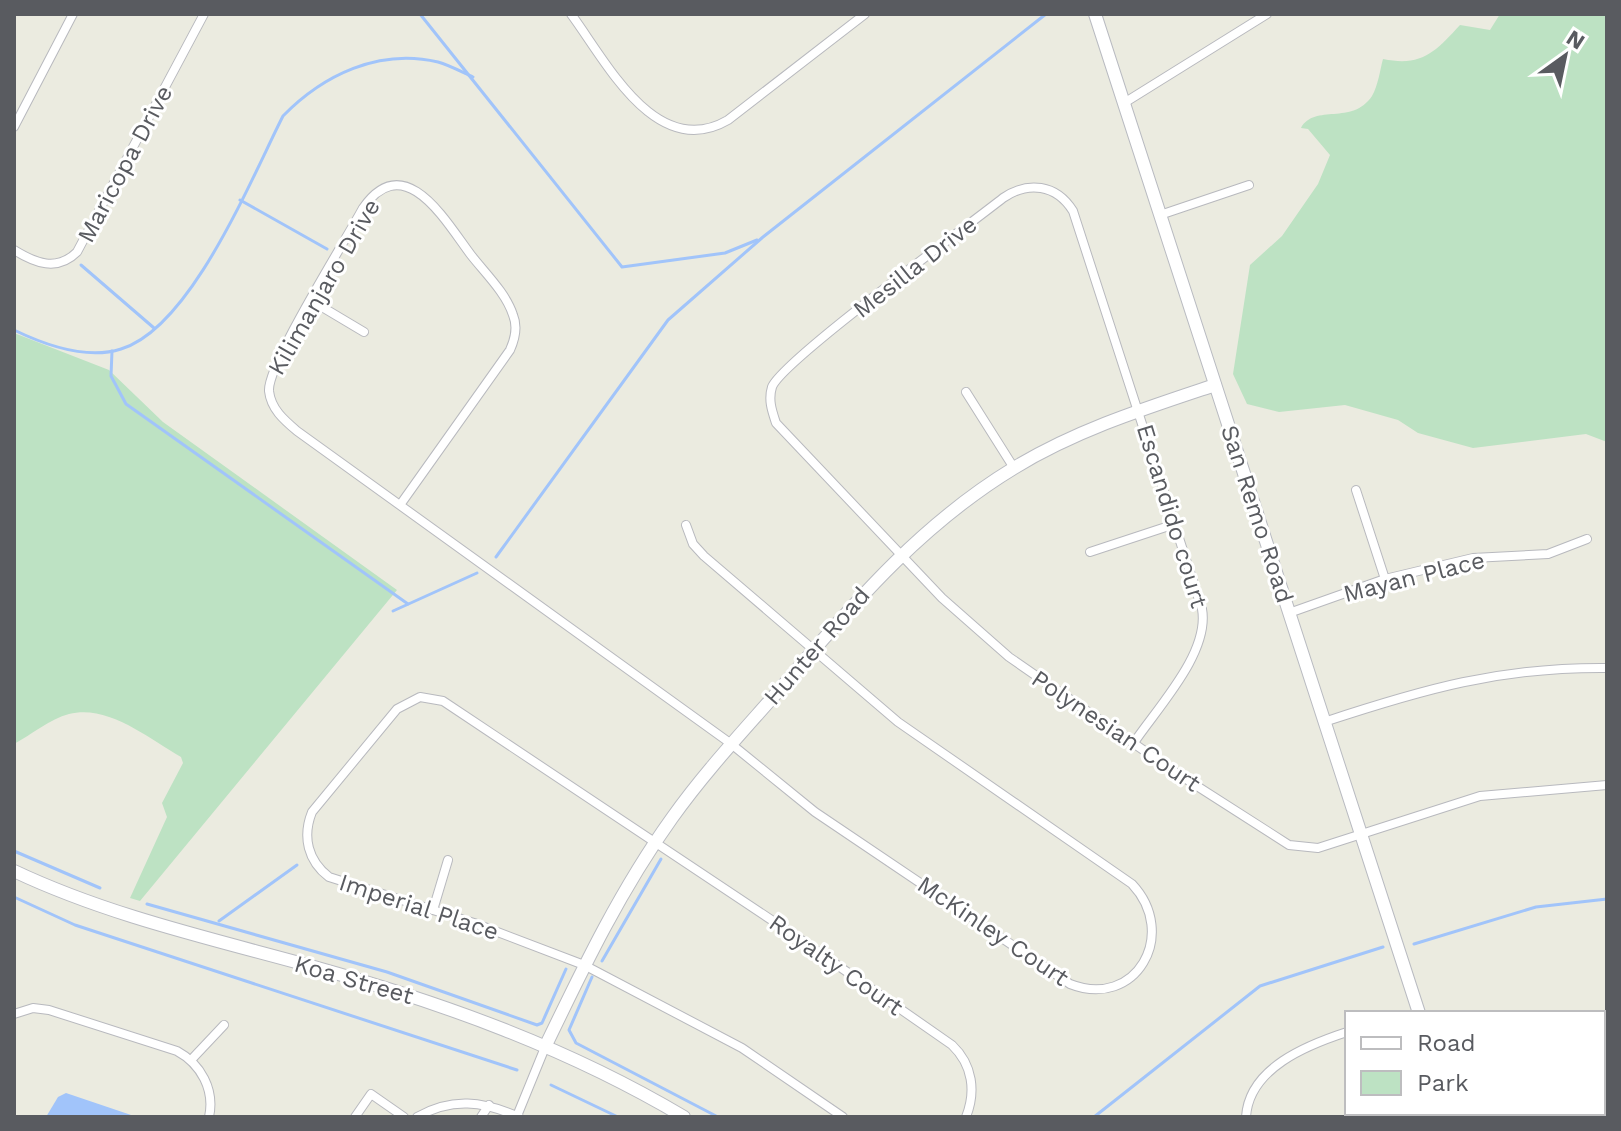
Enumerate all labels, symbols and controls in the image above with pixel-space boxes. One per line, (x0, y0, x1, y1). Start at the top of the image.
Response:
north arrow (1525, 16, 1605, 96)
text: N (1562, 25, 1589, 55)
street label: Maricopa Drive (72, 81, 178, 247)
street label: Kilimanjaro Drive (262, 194, 386, 380)
street label: Mesilla Drive (848, 210, 982, 324)
street label: Escandido court (1131, 421, 1213, 611)
street label: San Remo Road (1215, 422, 1299, 606)
street label: Mayan Place (1340, 546, 1488, 608)
street label: Hunter Road (758, 581, 876, 711)
street label: Polynesian Court (1026, 664, 1206, 798)
street label: Imperial Place (336, 868, 502, 946)
street label: McKinley Court (912, 870, 1074, 992)
street label: Royalty Court (764, 909, 908, 1021)
street label: Koa Street (291, 950, 417, 1010)
legend (1345, 1011, 1605, 1115)
text: Road (1417, 1029, 1476, 1057)
text: Park (1417, 1069, 1469, 1097)

